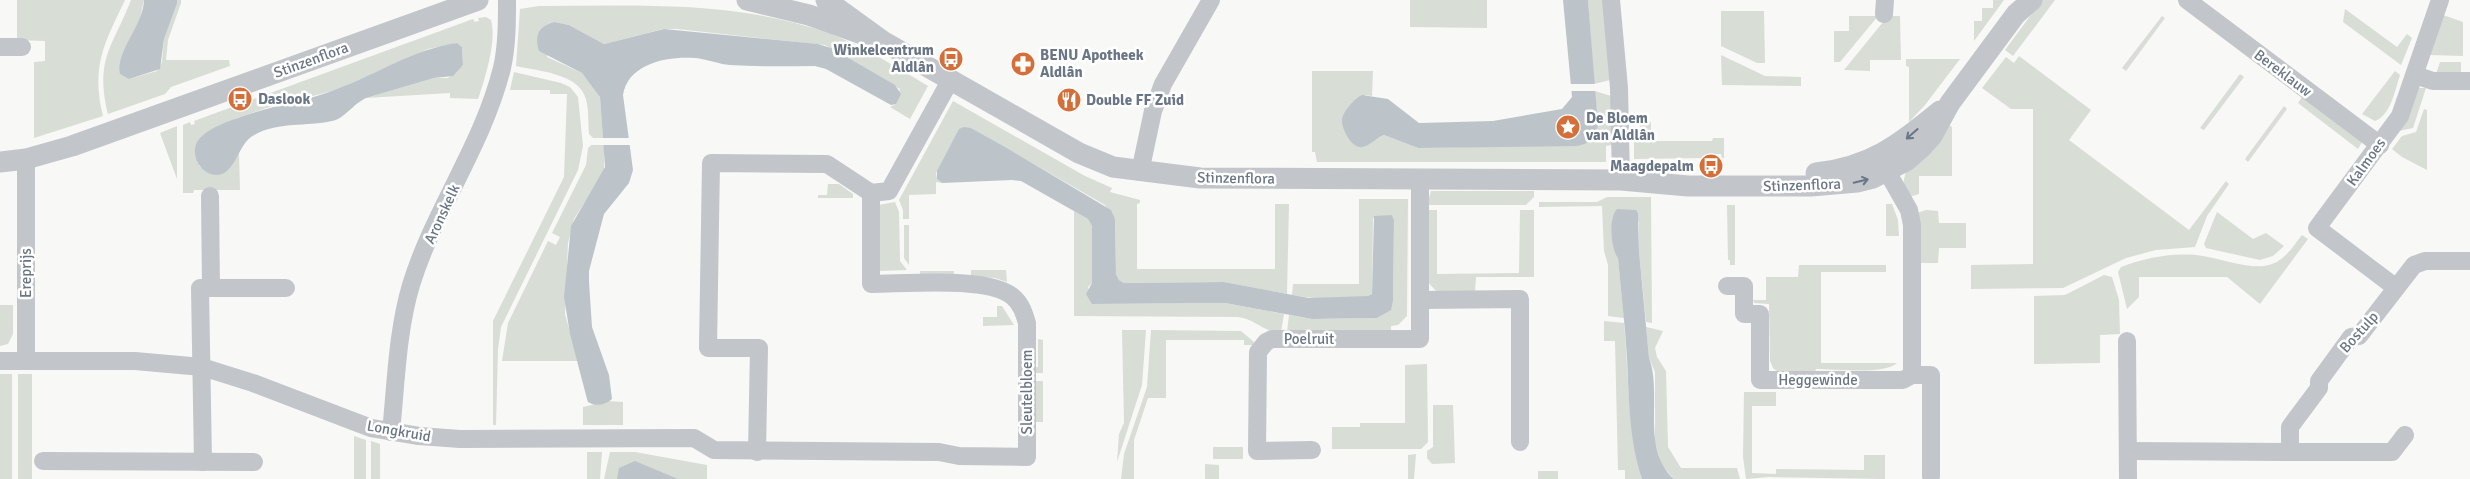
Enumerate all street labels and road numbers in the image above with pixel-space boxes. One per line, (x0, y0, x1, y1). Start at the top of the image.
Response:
street label: Stinzenflora (271, 38, 351, 82)
street label: Bereklauw (2251, 45, 2316, 101)
street label: Kalmoes (2343, 134, 2390, 189)
street label: Stinzenflora (1197, 168, 1275, 188)
street label: Stinzenflora (1763, 175, 1841, 195)
street label: Aronskelk (420, 181, 464, 247)
street label: Ereprijs (17, 248, 35, 298)
street label: Bostulp (2336, 308, 2382, 356)
street label: Poelruit (1284, 330, 1334, 348)
street label: Sleutelbloem (1018, 350, 1036, 434)
street label: Heggewinde (1778, 371, 1858, 389)
street label: Longkruid (366, 417, 432, 445)

